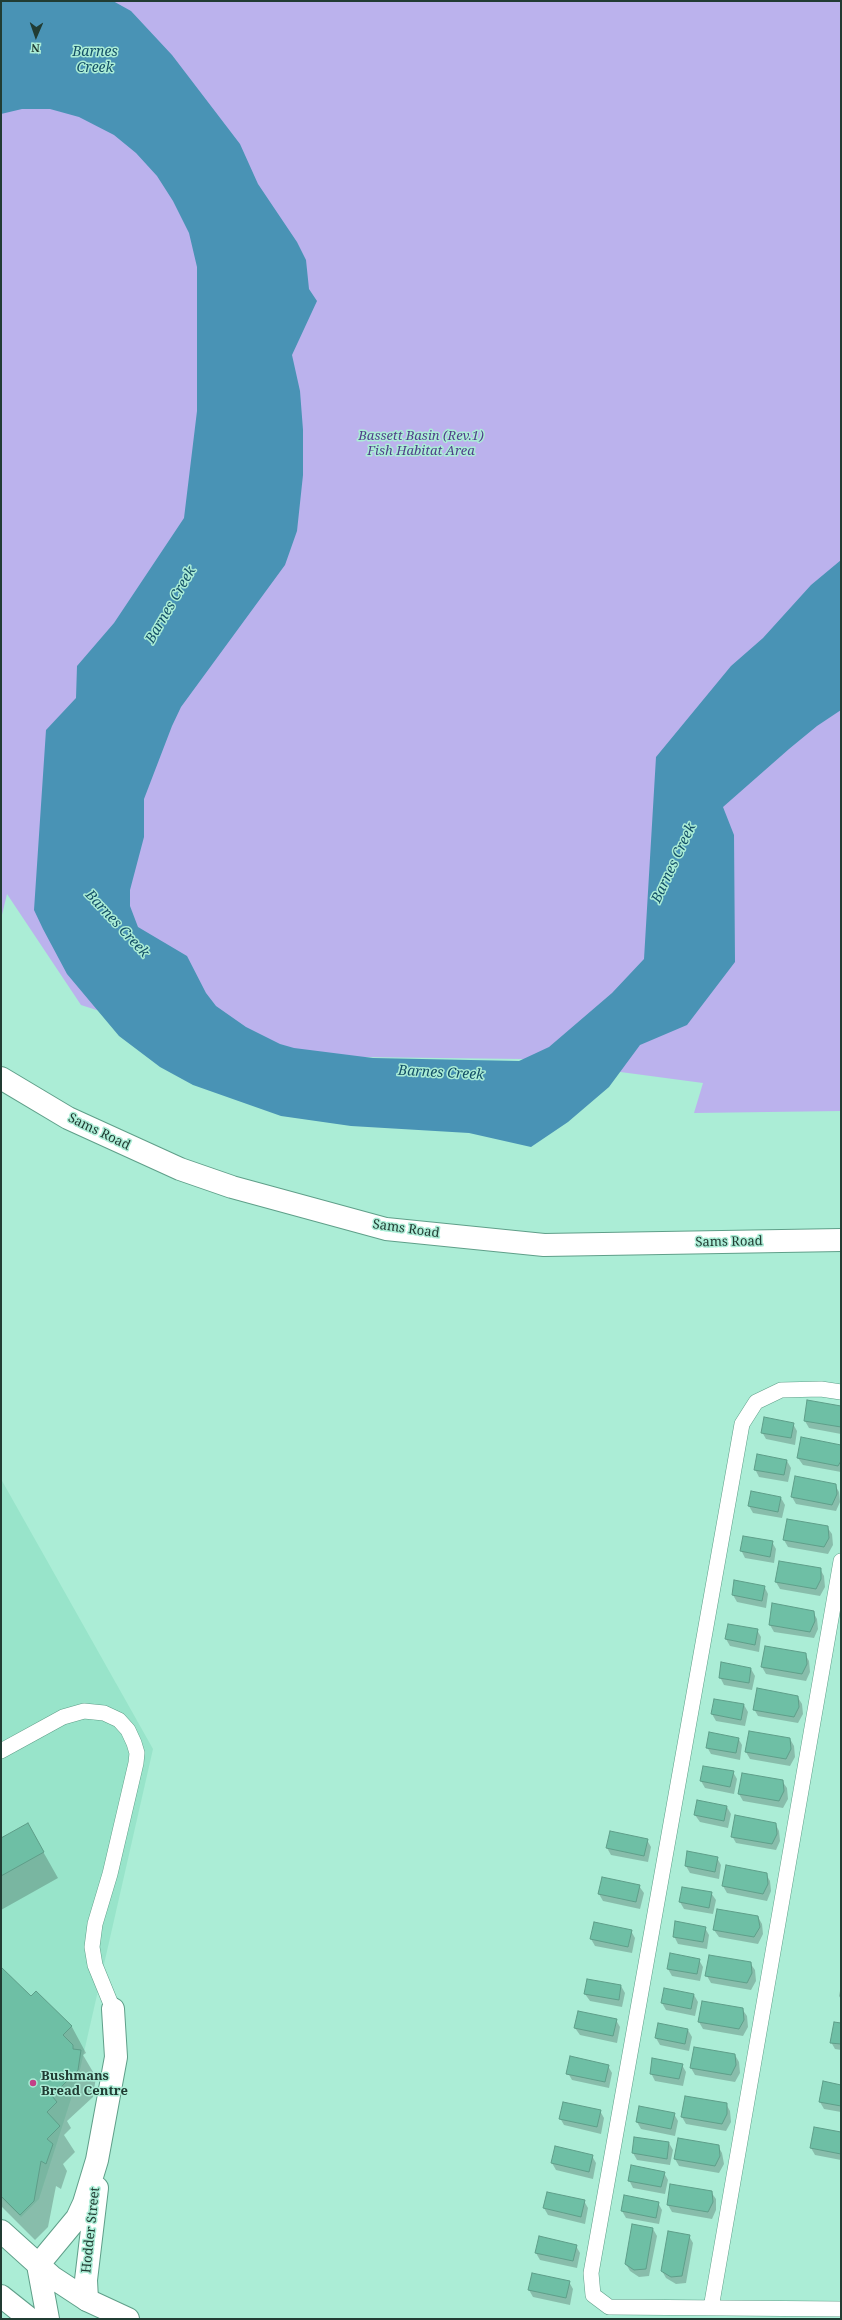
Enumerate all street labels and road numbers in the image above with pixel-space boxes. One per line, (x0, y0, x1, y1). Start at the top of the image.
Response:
street label: Sams Road (65, 1110, 133, 1154)
street label: Sams Road (372, 1217, 440, 1241)
street label: Sams Road (695, 1234, 763, 1250)
street label: Hodder Street (79, 2186, 103, 2274)

